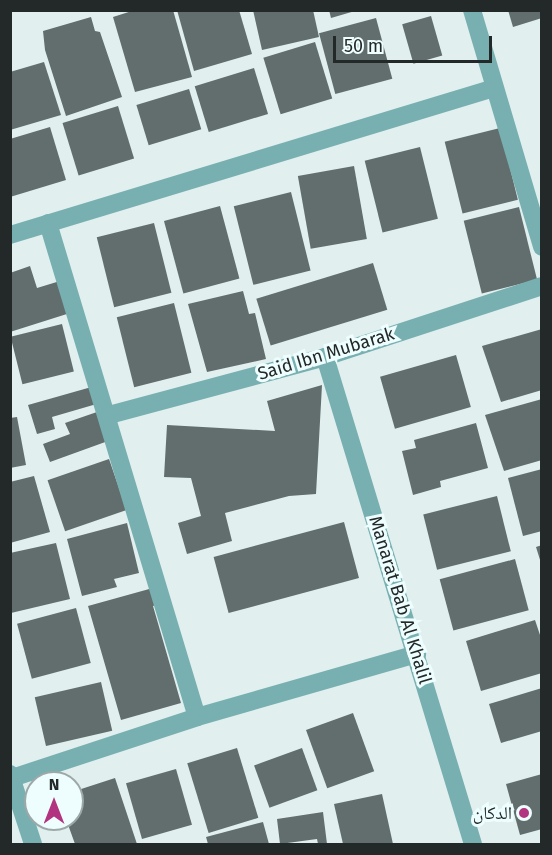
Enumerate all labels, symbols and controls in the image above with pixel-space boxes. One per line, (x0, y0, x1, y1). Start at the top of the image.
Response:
scale bar (336, 24, 495, 62)
text: 50 m (344, 35, 383, 57)
street label: Said Ibn Mubarak (255, 323, 397, 385)
street label: Manarat Bab Al Khalil (364, 513, 436, 687)
north arrow (24, 771, 84, 831)
text: N (49, 775, 59, 794)
place label: الدكان (473, 802, 512, 824)
marker: الدكان (517, 806, 531, 820)

